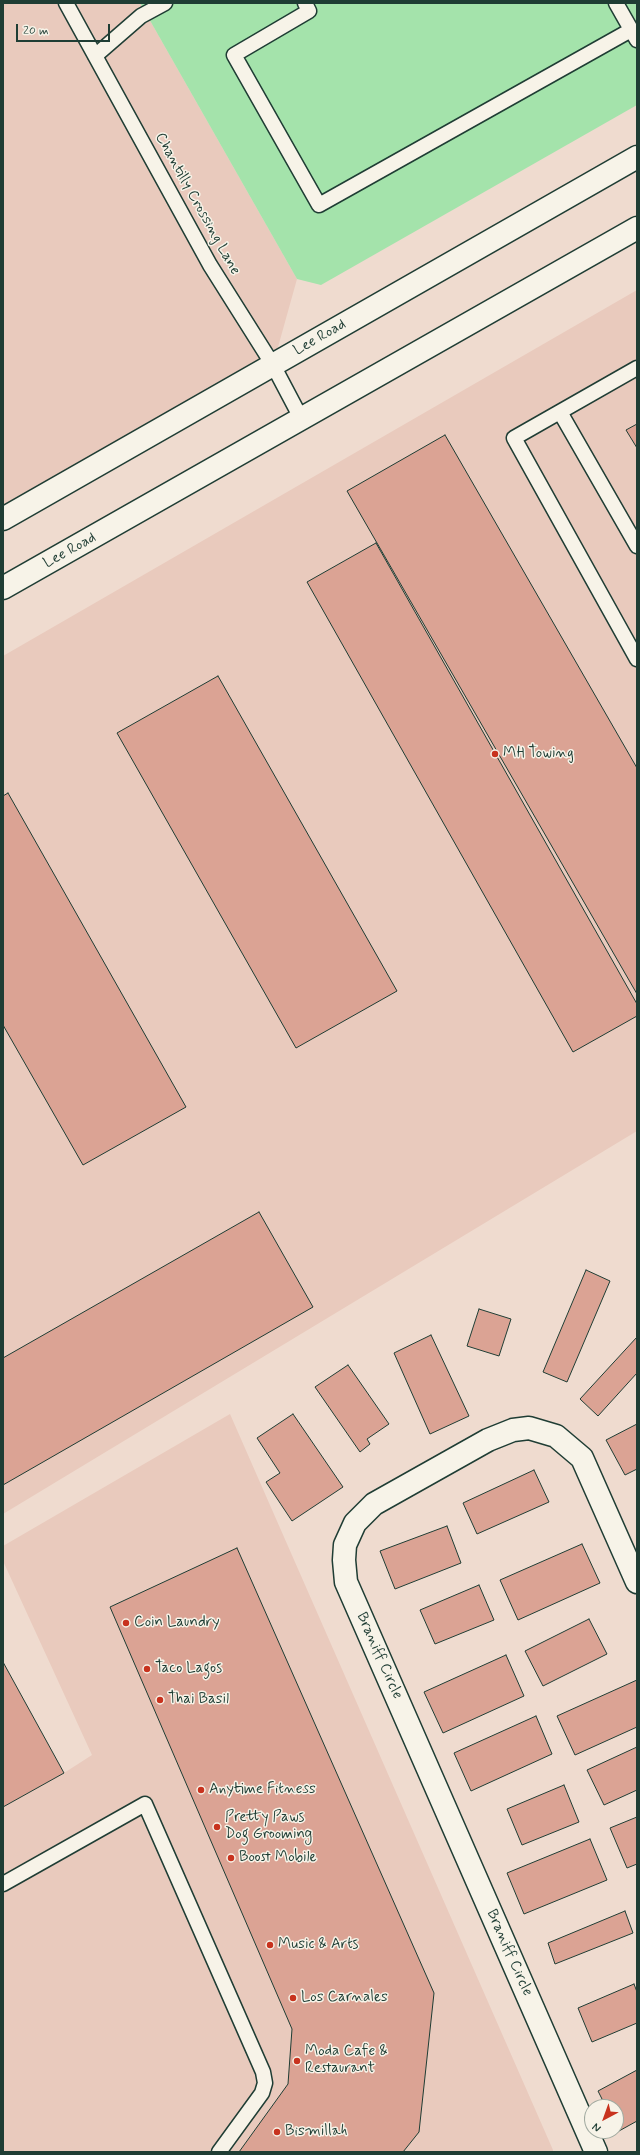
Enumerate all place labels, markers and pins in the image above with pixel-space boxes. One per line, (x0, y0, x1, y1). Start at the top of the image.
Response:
place label: MH Towing (503, 745, 574, 763)
marker: MH Towing (490, 749, 500, 759)
place label: Coin Laundry (134, 1614, 220, 1632)
marker: Coin Laundry (121, 1618, 131, 1628)
place label: Taco Lagos (155, 1660, 222, 1678)
marker: Taco Lagos (142, 1664, 152, 1674)
place label: Thai Basil (168, 1691, 229, 1709)
marker: Thai Basil (155, 1695, 165, 1705)
place label: Anytime Fitness (209, 1781, 316, 1799)
marker: Anytime Fitness (196, 1785, 206, 1795)
place label: Pretty Paws Dog Grooming (225, 1809, 312, 1844)
marker: Pretty Paws Dog Grooming (212, 1822, 222, 1832)
place label: Boost Mobile (239, 1849, 317, 1867)
marker: Boost Mobile (226, 1853, 236, 1863)
place label: Music & Arts (278, 1936, 358, 1954)
marker: Music & Arts (265, 1940, 275, 1950)
place label: Los Carnales (301, 1989, 388, 2007)
marker: Los Carnales (288, 1993, 298, 2003)
place label: Moda Cafe & Restaurant (305, 2043, 388, 2078)
marker: Moda Cafe & Restaurant (292, 2056, 302, 2066)
place label: Bismillah (285, 2123, 348, 2141)
marker: Bismillah (272, 2127, 282, 2137)

